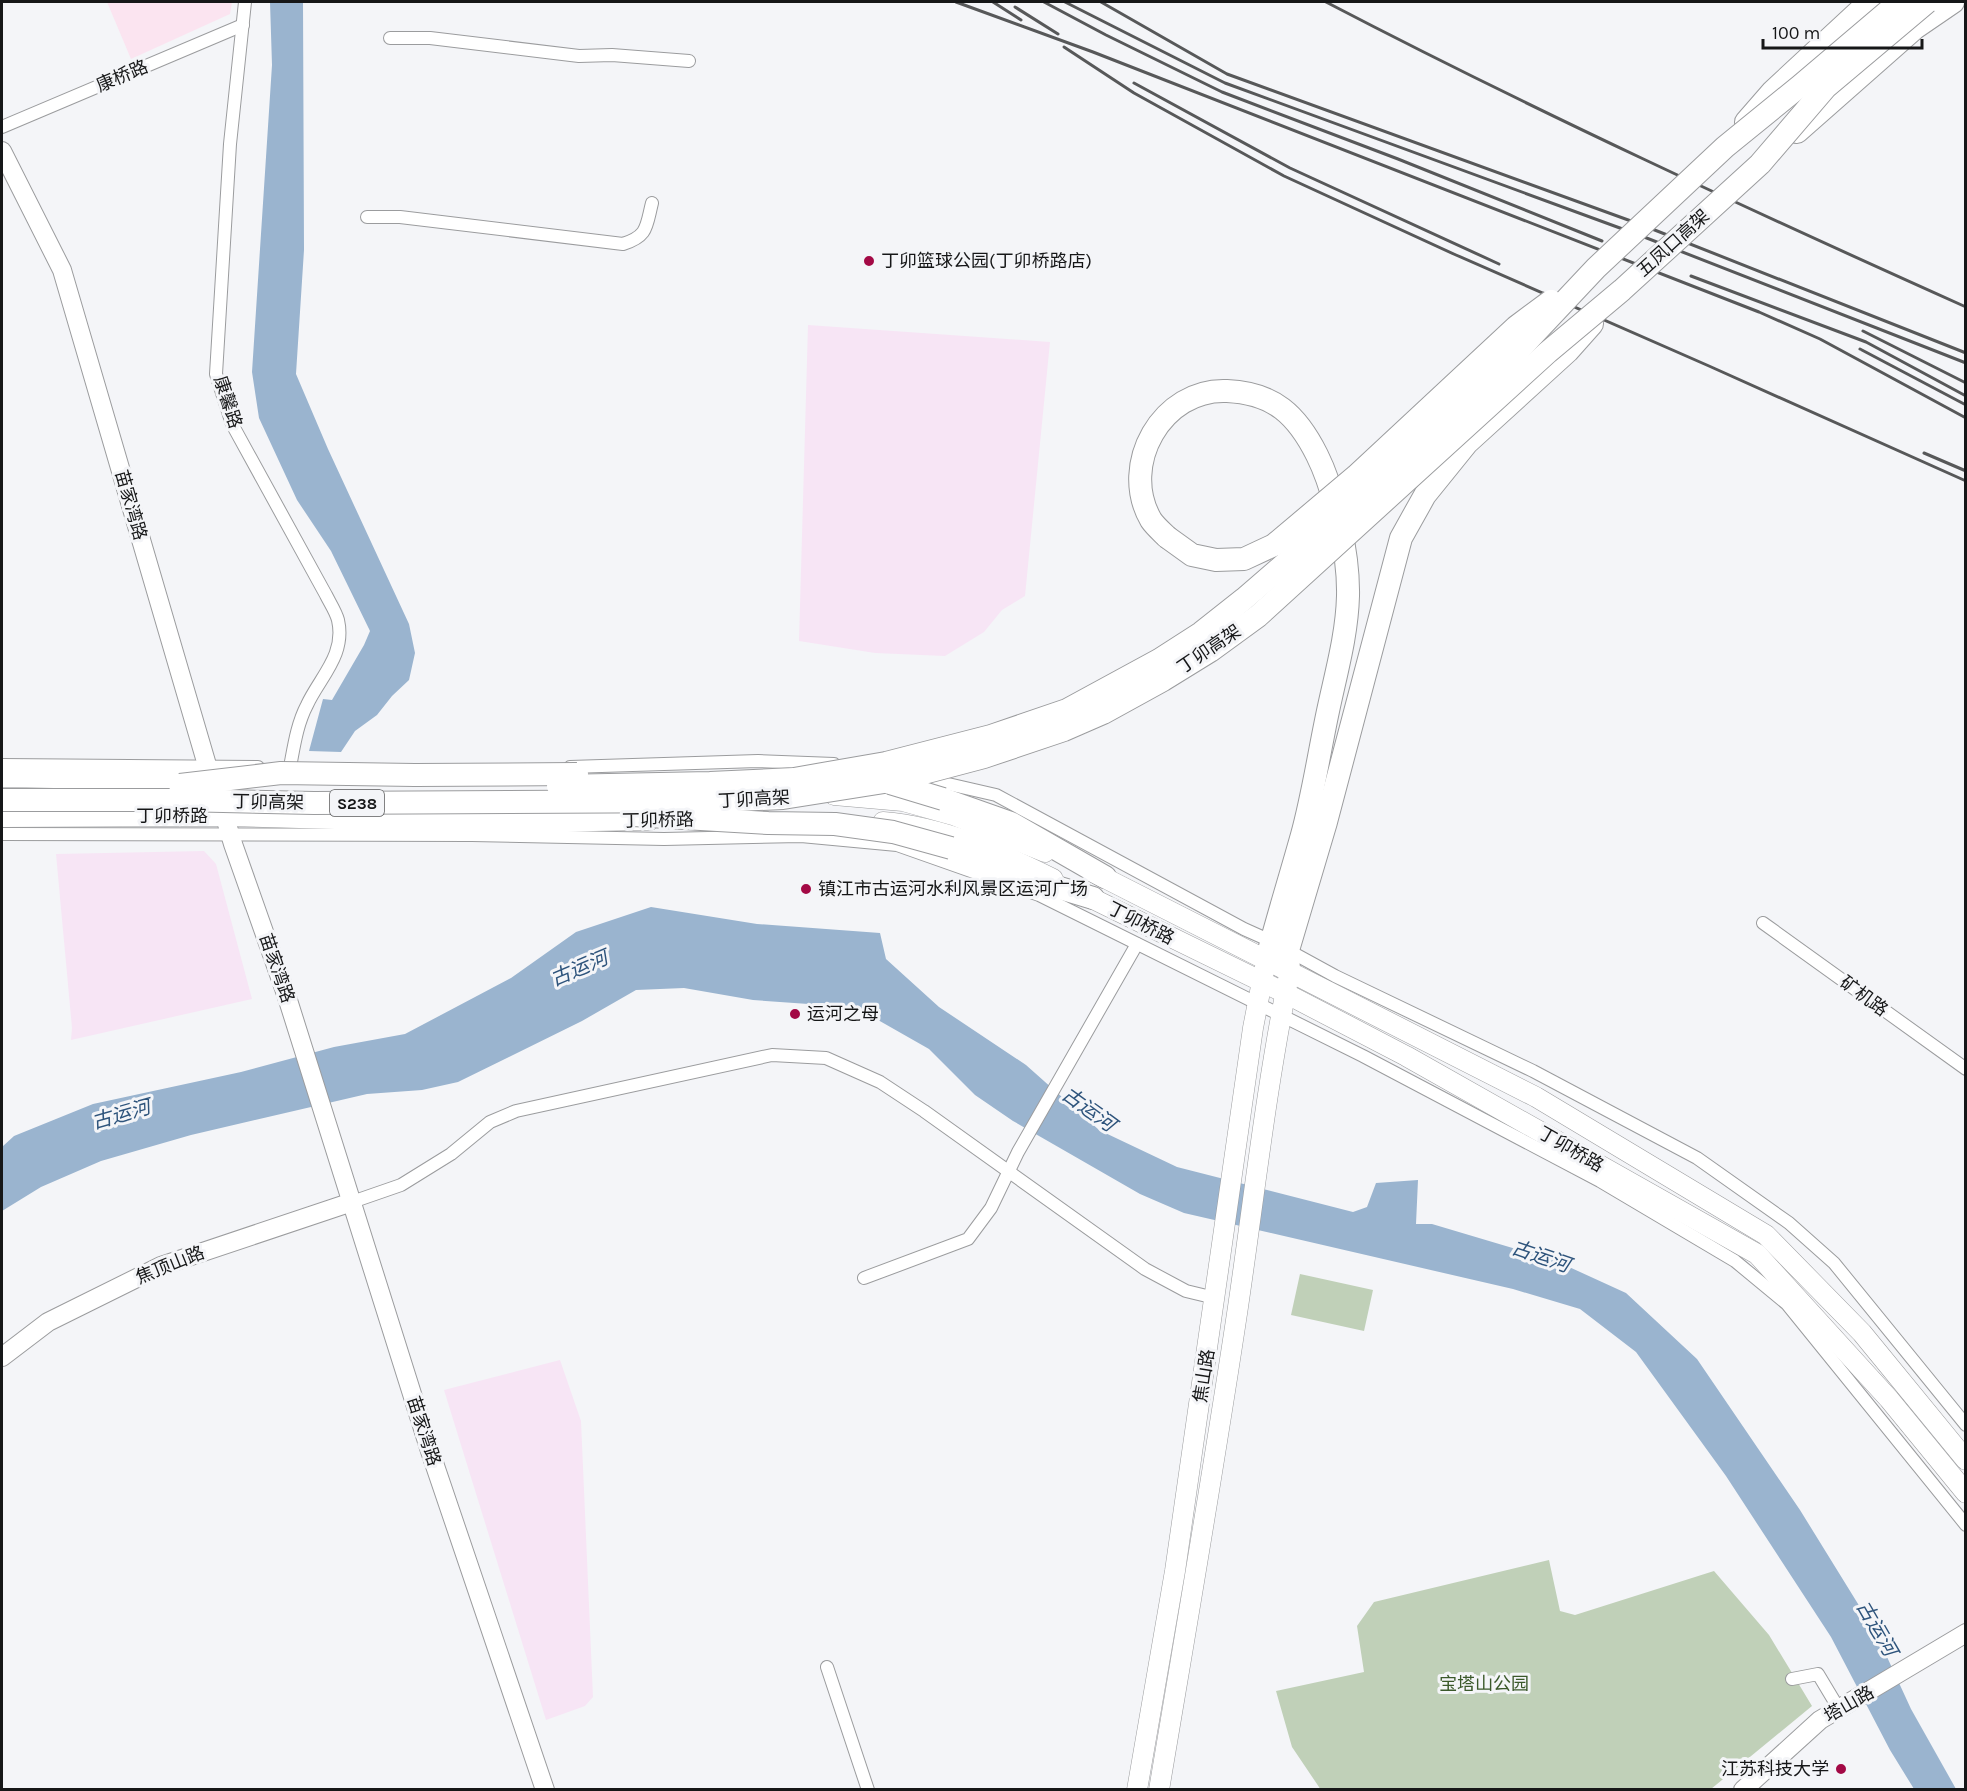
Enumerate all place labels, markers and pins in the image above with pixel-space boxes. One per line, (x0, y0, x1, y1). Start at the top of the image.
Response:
place label: 丁卯篮球公园(丁卯桥路店) (881, 250, 1092, 272)
marker: 丁卯篮球公园(丁卯桥路店) (862, 254, 876, 268)
place label: 镇江市古运河水利风景区运河广场 (818, 878, 1088, 900)
marker: 镇江市古运河水利风景区运河广场 (799, 882, 813, 896)
place label: 运河之母 (807, 1003, 879, 1025)
marker: 运河之母 (788, 1007, 802, 1021)
place label: 江苏科技大学 (1721, 1758, 1829, 1780)
marker: 江苏科技大学 (1834, 1762, 1848, 1776)

